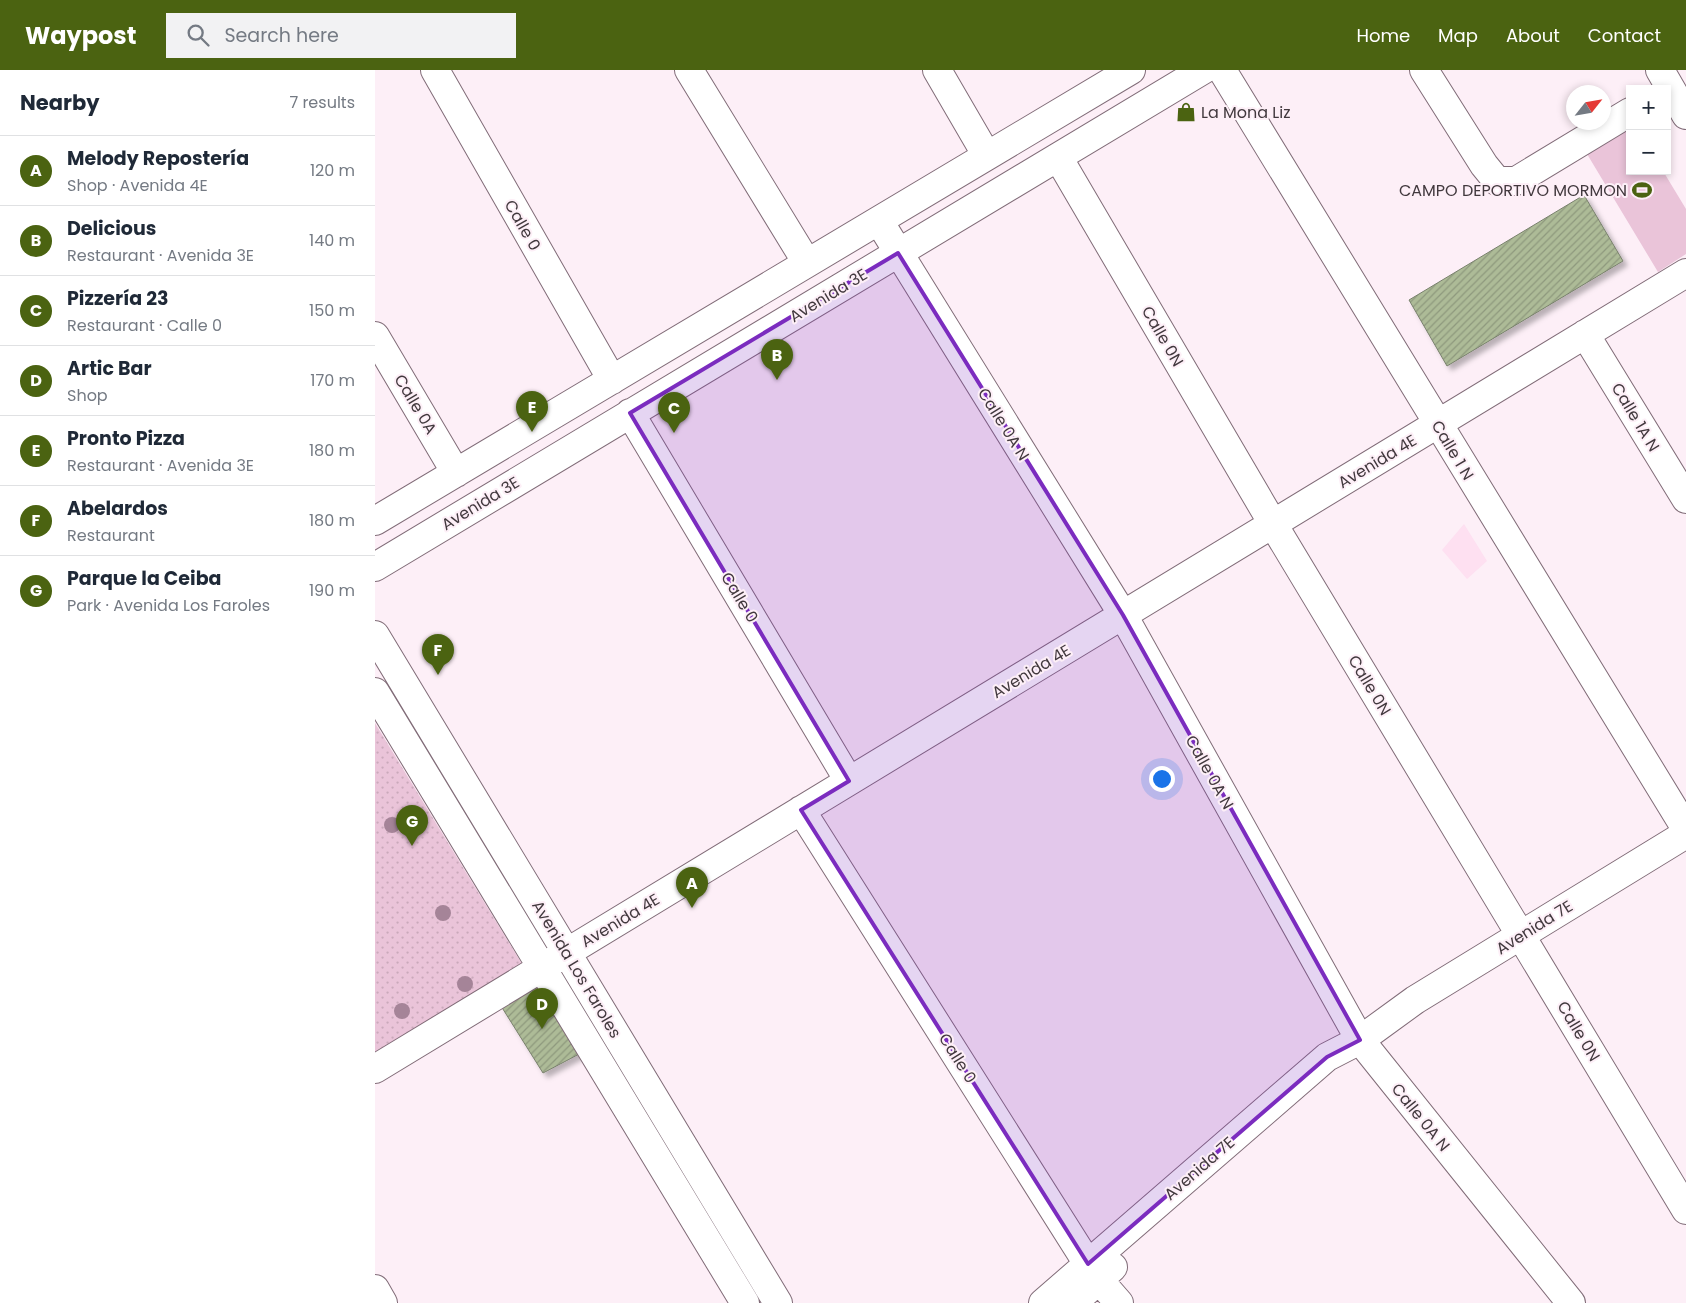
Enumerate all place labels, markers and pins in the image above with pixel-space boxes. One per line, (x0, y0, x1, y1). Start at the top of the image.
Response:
shop icon: La Mona Liz (1175, 101, 1197, 123)
place label: La Mona Liz (1201, 101, 1290, 124)
place label: CAMPO DEPORTIVO MORMON (1399, 179, 1627, 202)
sports icon: CAMPO DEPORTIVO MORMON (1631, 179, 1653, 201)
pin: B (761, 339, 793, 380)
pin: E (516, 391, 548, 432)
pin: C (658, 392, 690, 433)
pin: F (422, 634, 454, 675)
pin: G (396, 805, 428, 846)
pin: A (676, 867, 708, 908)
pin: D (526, 988, 558, 1029)

